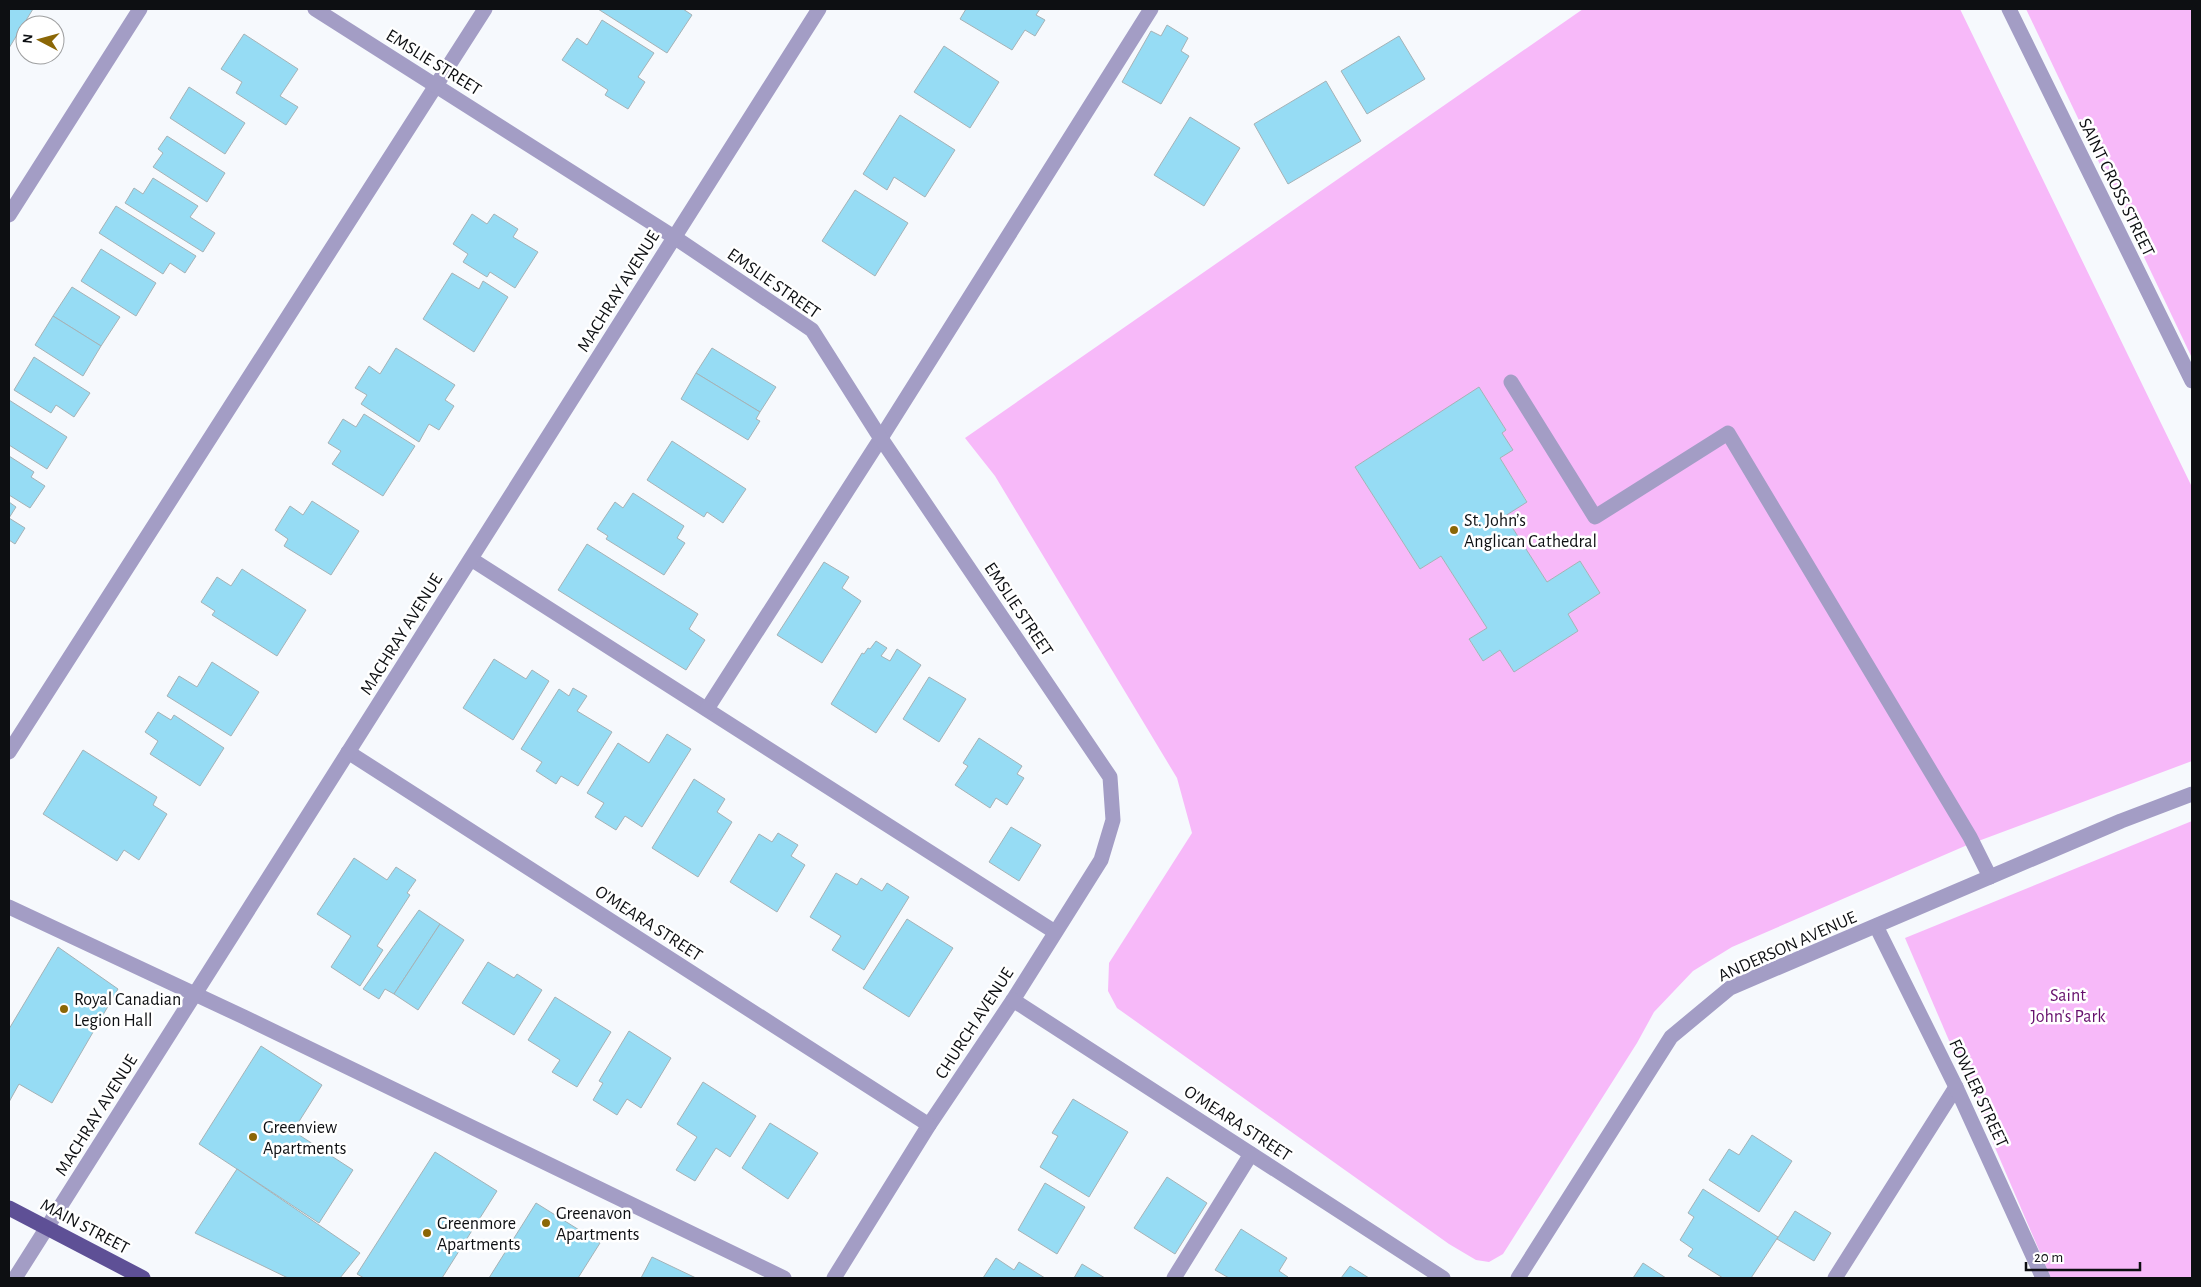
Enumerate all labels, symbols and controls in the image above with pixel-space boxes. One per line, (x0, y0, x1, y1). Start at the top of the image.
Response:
north arrow (15, 15, 65, 65)
street label: EMSLIE STREET (383, 26, 484, 99)
text: N (21, 33, 36, 44)
street label: SAINT CROSS STREET (2075, 115, 2157, 260)
street label: MACHRAY AVENUE (574, 228, 664, 355)
street label: EMSLIE STREET (724, 245, 823, 322)
place label: St. John’s Anglican Cathedral (1464, 512, 1597, 551)
marker: St. John’s Anglican Cathedral (1448, 524, 1460, 536)
street label: EMSLIE STREET (980, 560, 1056, 660)
street label: MACHRAY AVENUE (357, 571, 447, 698)
street label: O'MEARA STREET (592, 883, 705, 965)
street label: ANDERSON AVENUE (1716, 908, 1860, 985)
street label: CHURCH AVENUE (932, 965, 1018, 1082)
park label: Saint John's Park (2030, 987, 2106, 1026)
place label: Royal Canadian Legion Hall (74, 991, 181, 1030)
marker: Royal Canadian Legion Hall (58, 1003, 70, 1015)
street label: FOWLER STREET (1945, 1036, 2011, 1151)
street label: MACHRAY AVENUE (52, 1052, 142, 1179)
street label: O'MEARA STREET (1181, 1083, 1294, 1165)
place label: Greenview Apartments (263, 1119, 346, 1158)
marker: Greenview Apartments (247, 1131, 259, 1143)
street label: MAIN STREET (37, 1196, 132, 1258)
place label: Greenavon Apartments (556, 1205, 639, 1244)
place label: Greenmore Apartments (437, 1215, 520, 1254)
marker: Greenavon Apartments (540, 1217, 552, 1229)
marker: Greenmore Apartments (421, 1227, 433, 1239)
scale bar (2026, 1240, 2140, 1272)
text: 20 m (2034, 1250, 2063, 1265)

